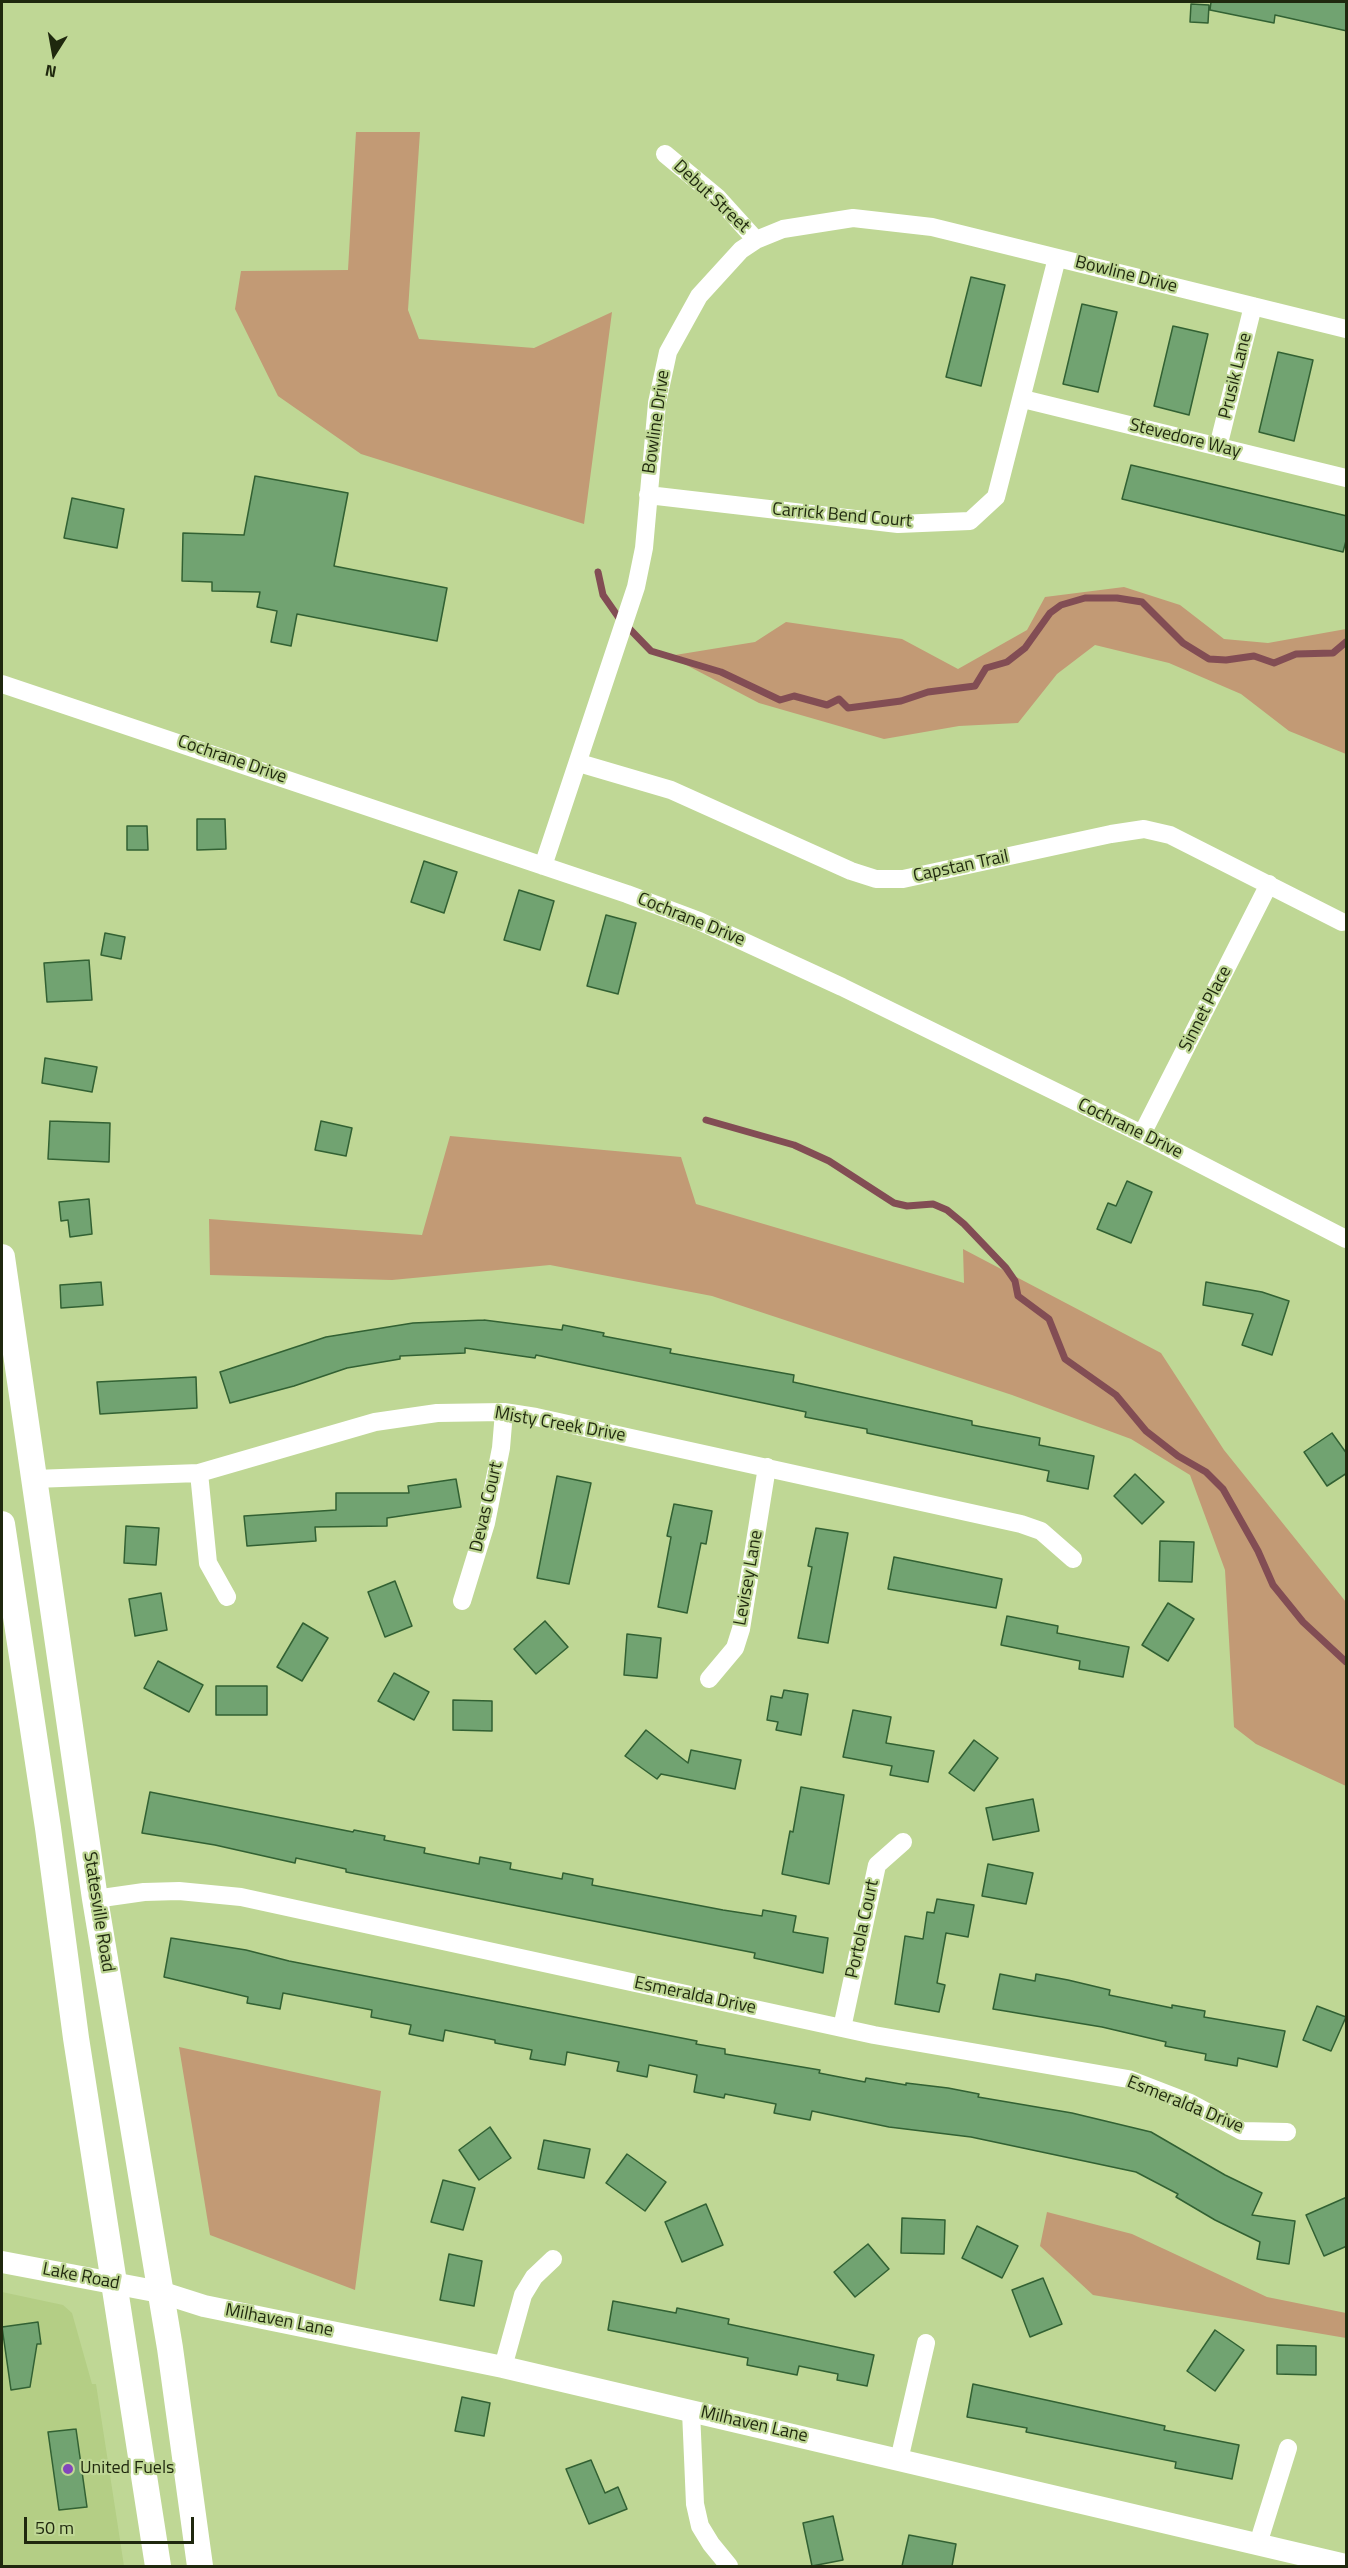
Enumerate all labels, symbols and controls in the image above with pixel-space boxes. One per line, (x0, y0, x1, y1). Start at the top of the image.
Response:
north arrow (24, 24, 84, 84)
text: N (43, 59, 58, 85)
street label: Debut Street (668, 156, 754, 238)
street label: Bowline Drive (1073, 252, 1179, 298)
street label: Prusik Lane (1215, 331, 1257, 421)
street label: Bowline Drive (639, 369, 675, 475)
street label: Stevedore Way (1127, 415, 1243, 463)
street label: Carrick Bend Court (771, 499, 913, 533)
street label: Cochrane Drive (175, 731, 289, 789)
street label: Capstan Trail (911, 846, 1011, 888)
street label: Cochrane Drive (634, 889, 748, 951)
street label: Sinnet Place (1175, 963, 1237, 1055)
street label: Cochrane Drive (1074, 1094, 1186, 1164)
street label: Misty Creek Drive (493, 1403, 627, 1447)
street label: Devas Court (466, 1460, 508, 1554)
street label: Levisey Lane (730, 1529, 768, 1627)
street label: Statesville Road (78, 1850, 118, 1974)
street label: Portola Court (842, 1878, 884, 1980)
street label: Esmeralda Drive (632, 1973, 758, 2019)
street label: Esmeralda Drive (1124, 2072, 1246, 2138)
street label: Lake Road (41, 2259, 121, 2295)
street label: Milhaven Lane (223, 2300, 335, 2342)
street label: Milhaven Lane (698, 2402, 810, 2448)
place label: United Fuels (80, 2458, 174, 2480)
marker: United Fuels (61, 2462, 75, 2476)
scale bar (27, 2505, 196, 2543)
text: 50 m (35, 2514, 74, 2541)

